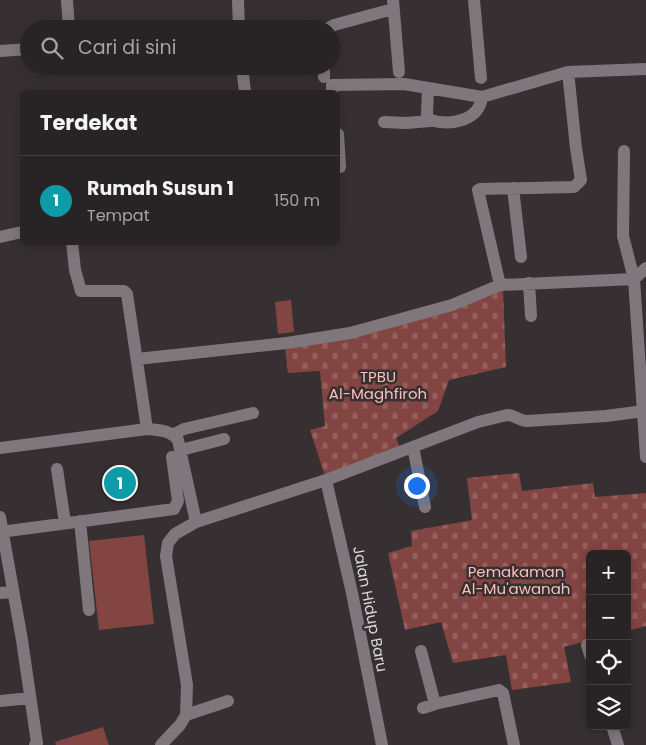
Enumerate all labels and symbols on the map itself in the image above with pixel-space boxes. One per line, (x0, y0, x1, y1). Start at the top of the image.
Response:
park label: TPBU Al-Maghfiroh (329, 366, 427, 404)
pin: 1 (104, 464, 136, 502)
your location (404, 473, 430, 499)
street label: Jalan Hidup Baru (348, 544, 393, 674)
park label: Pemakaman Al-Mu'awanah (462, 561, 570, 599)

